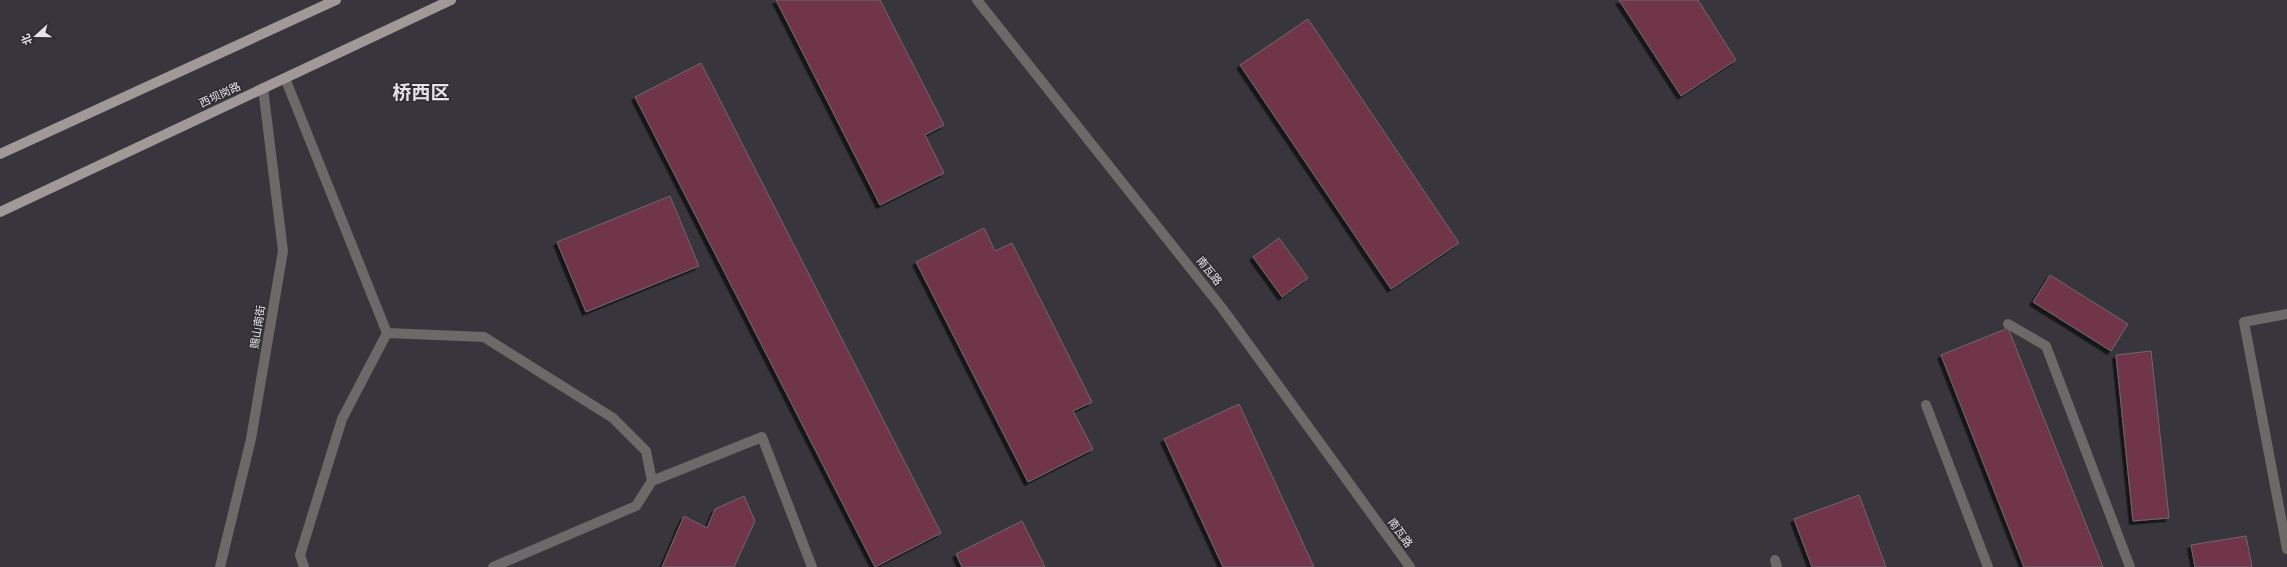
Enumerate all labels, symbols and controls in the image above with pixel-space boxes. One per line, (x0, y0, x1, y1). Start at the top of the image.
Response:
north arrow (16, 16, 56, 56)
text: 北 (19, 32, 35, 47)
street label: 西坝岗路 (197, 80, 243, 110)
district label: 桥西区 (392, 82, 450, 105)
street label: 南瓦路 (1194, 254, 1224, 288)
street label: 赐山南街 (248, 304, 268, 350)
street label: 南瓦路 (1385, 516, 1415, 550)

